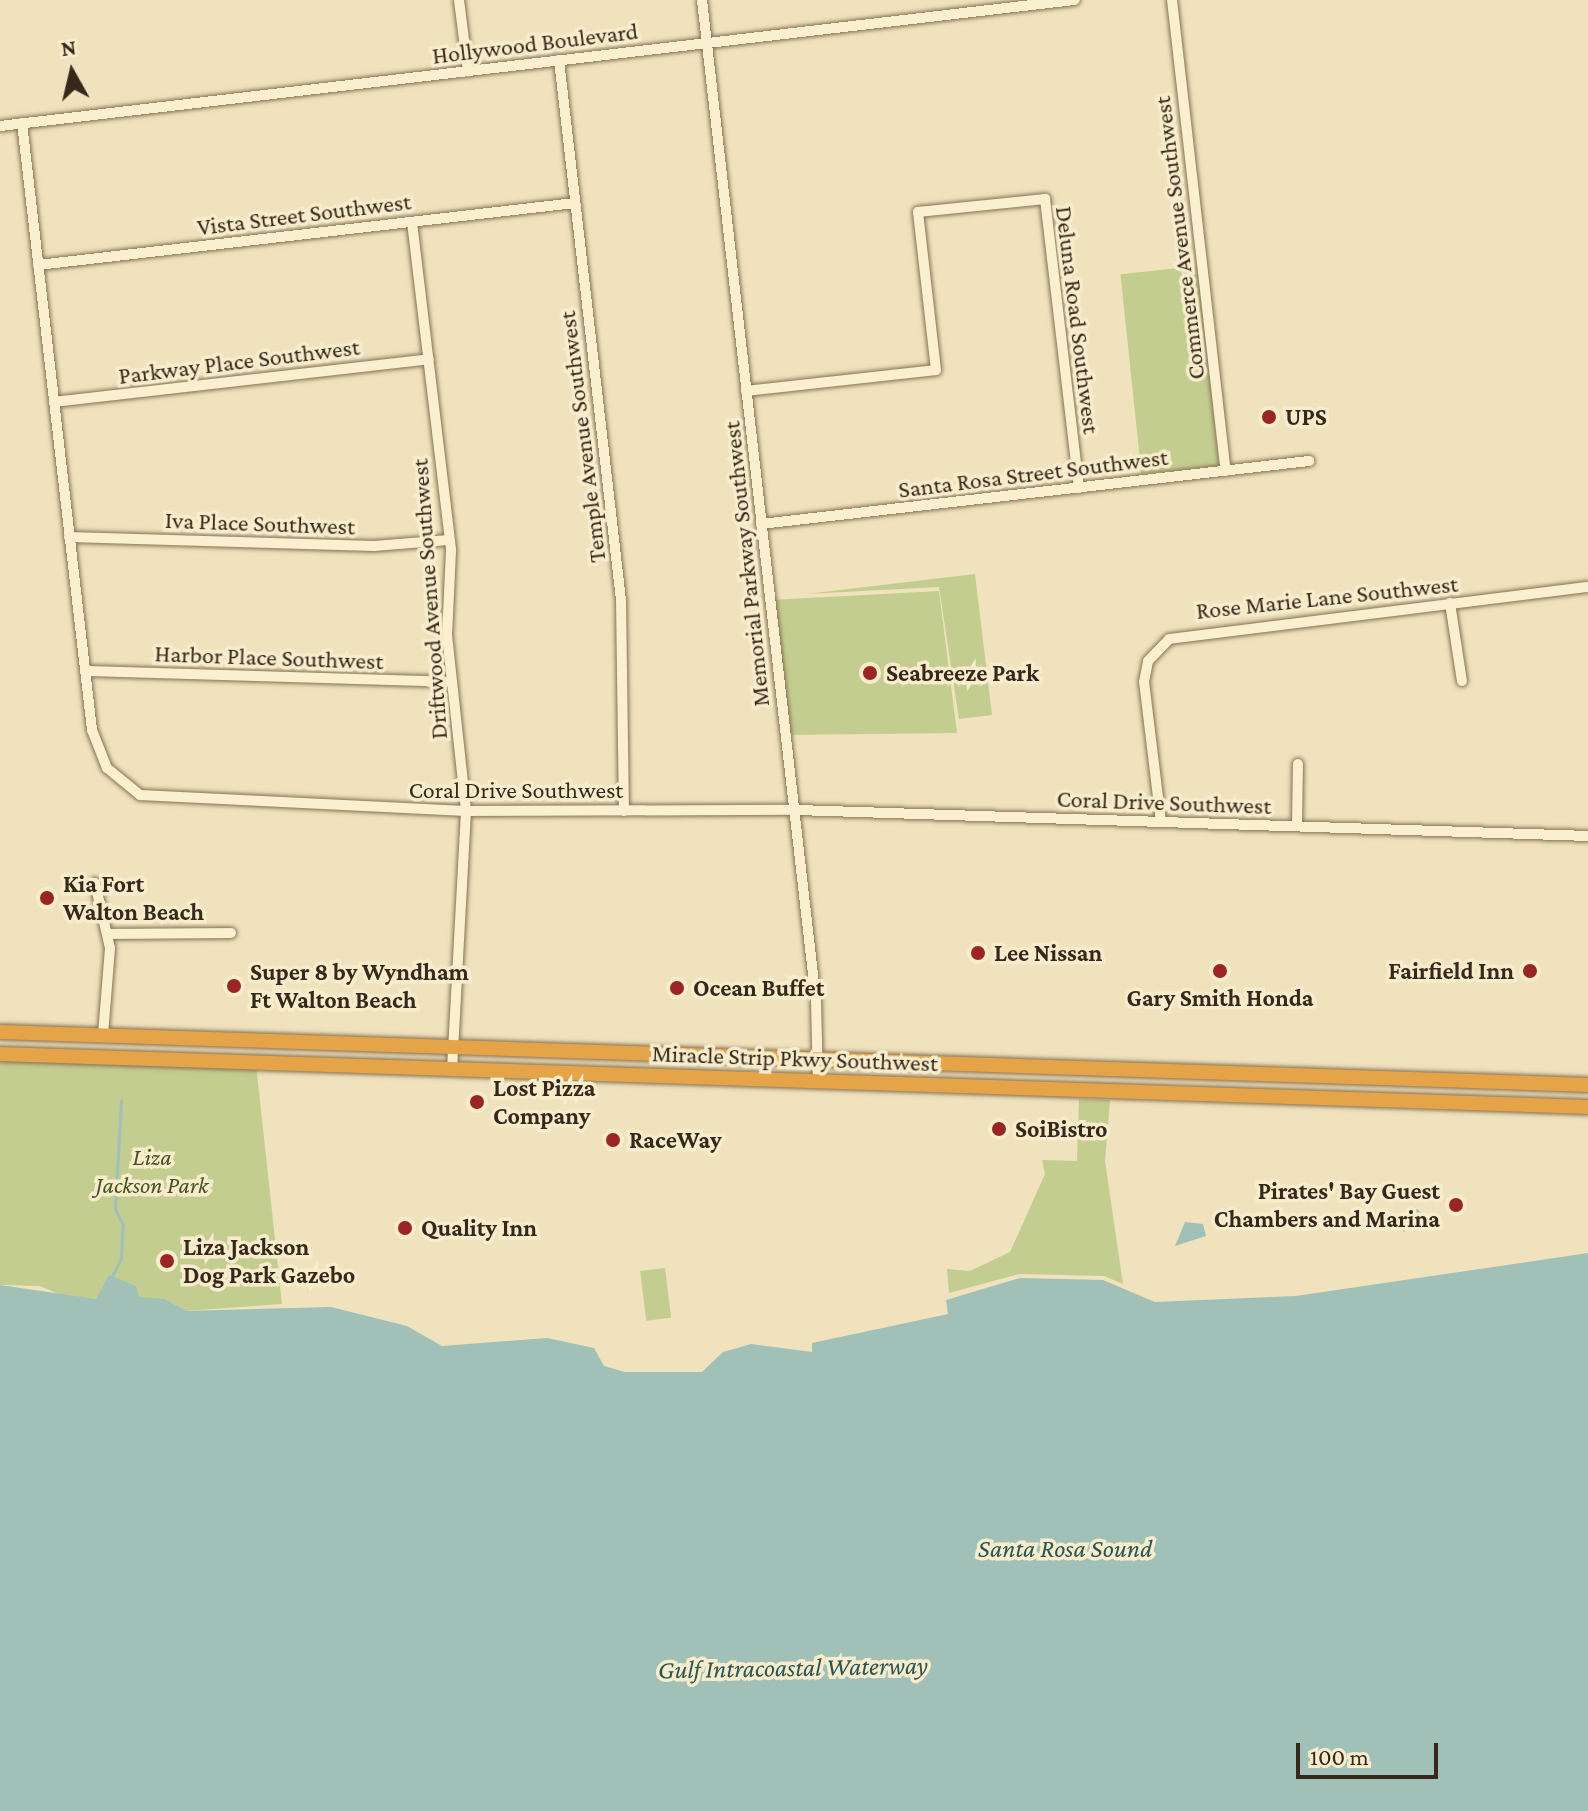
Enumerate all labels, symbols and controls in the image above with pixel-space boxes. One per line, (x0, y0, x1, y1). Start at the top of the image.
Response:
street label: Hollywood Boulevard (430, 16, 640, 70)
north arrow (32, 32, 112, 112)
text: N (59, 34, 78, 61)
street label: Commerce Avenue Southwest (1147, 95, 1211, 381)
street label: Vista Street Southwest (195, 187, 413, 241)
street label: Deluna Road Southwest (1050, 204, 1106, 436)
street label: Temple Avenue Southwest (552, 310, 612, 564)
street label: Parkway Place Southwest (117, 332, 361, 390)
place label: UPS (1285, 403, 1327, 431)
marker: UPS (1260, 408, 1278, 426)
street label: Memorial Parkway Southwest (717, 420, 775, 708)
street label: Santa Rosa Street Southwest (897, 442, 1169, 504)
street label: Driftwood Avenue Southwest (405, 458, 453, 740)
street label: Iva Place Southwest (164, 505, 356, 541)
street label: Rose Marie Lane Southwest (1195, 569, 1459, 625)
street label: Harbor Place Southwest (154, 639, 384, 675)
place label: Seabreeze Park (886, 659, 1039, 687)
marker: Seabreeze Park (861, 664, 879, 682)
street label: Coral Drive Southwest (409, 776, 623, 804)
street label: Coral Drive Southwest (1056, 784, 1272, 820)
place label: Kia Fort Walton Beach (63, 870, 204, 926)
marker: Kia Fort Walton Beach (38, 889, 56, 907)
place label: Lee Nissan (994, 939, 1102, 967)
marker: Lee Nissan (969, 944, 987, 962)
place label: Fairfield Inn (1388, 957, 1514, 985)
place label: Super 8 by Wyndham Ft Walton Beach (250, 958, 469, 1014)
marker: Gary Smith Honda (1211, 962, 1229, 980)
marker: Fairfield Inn (1521, 962, 1539, 980)
place label: Ocean Buffet (693, 974, 824, 1002)
marker: Super 8 by Wyndham Ft Walton Beach (225, 977, 243, 995)
marker: Ocean Buffet (668, 979, 686, 997)
place label: Gary Smith Honda (1126, 984, 1314, 1012)
street label: Miracle Strip Pkwy Southwest (651, 1039, 939, 1077)
place label: Lost Pizza Company (493, 1074, 595, 1130)
marker: Lost Pizza Company (468, 1093, 486, 1111)
place label: SoiBistro (1015, 1115, 1107, 1143)
marker: SoiBistro (990, 1120, 1008, 1138)
place label: RaceWay (629, 1126, 722, 1154)
marker: RaceWay (604, 1131, 622, 1149)
park label: Liza Jackson Park (95, 1143, 209, 1199)
place label: Pirates' Bay Guest Chambers and Marina (1214, 1177, 1440, 1233)
marker: Pirates' Bay Guest Chambers and Marina (1447, 1196, 1465, 1214)
place label: Quality Inn (421, 1214, 537, 1242)
marker: Quality Inn (396, 1219, 414, 1237)
place label: Liza Jackson Dog Park Gazebo (183, 1233, 355, 1289)
marker: Liza Jackson Dog Park Gazebo (158, 1252, 176, 1270)
water label: Santa Rosa Sound (978, 1533, 1152, 1565)
water label: Gulf Intracoastal Waterway (658, 1650, 928, 1686)
scale bar (1300, 1727, 1442, 1777)
text: 100 m (1310, 1743, 1369, 1770)

